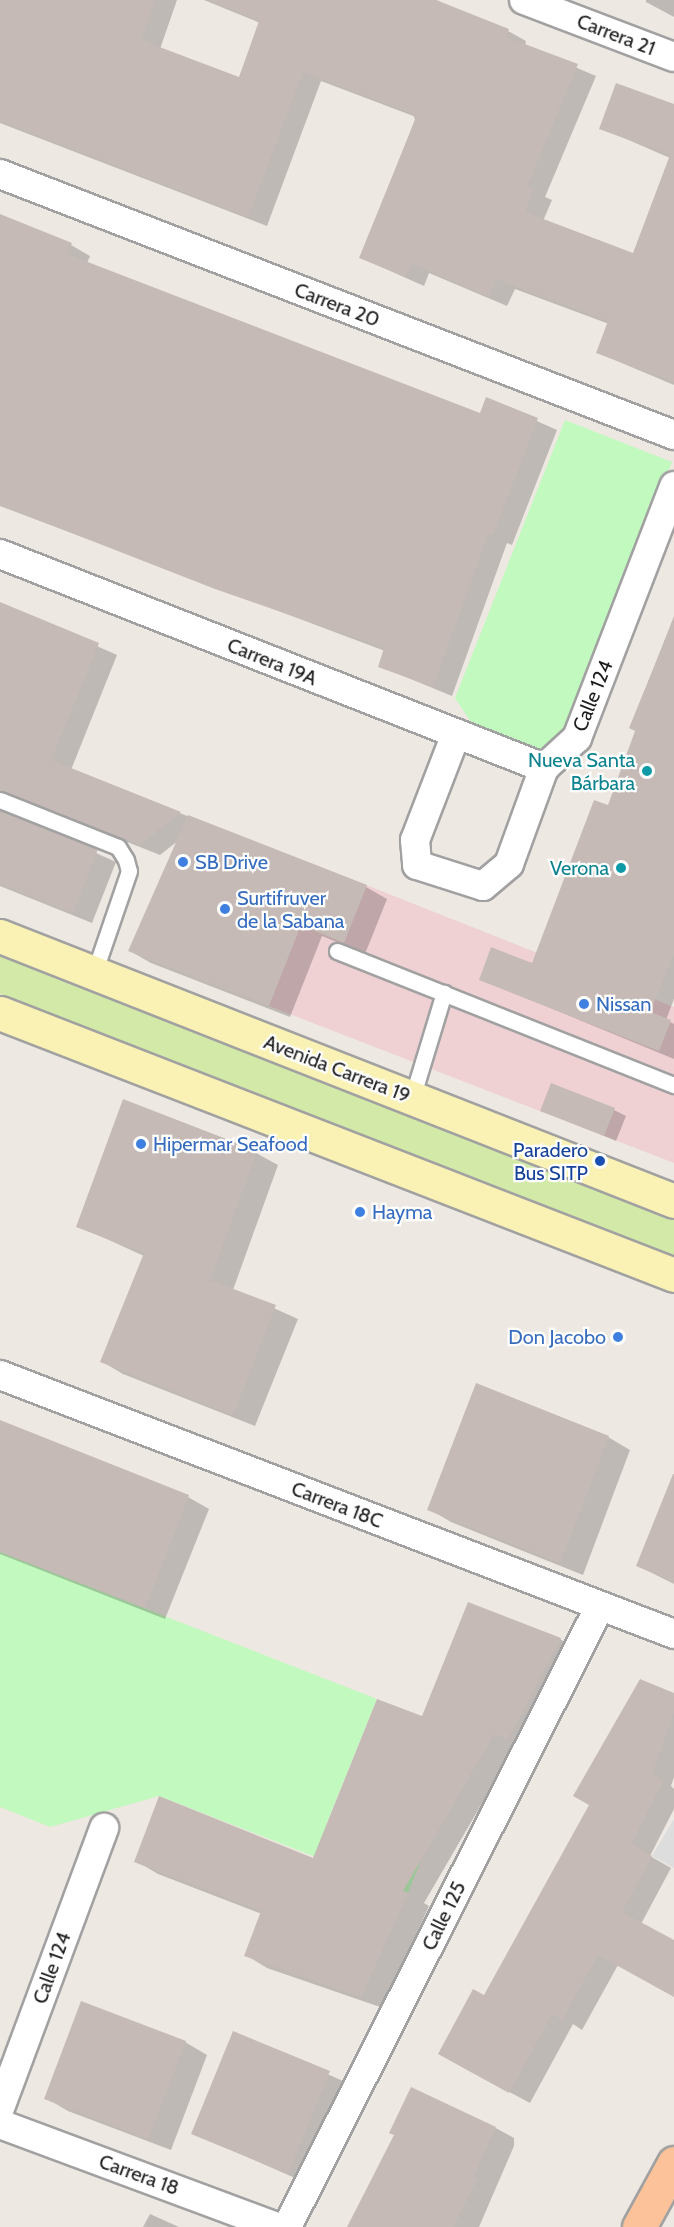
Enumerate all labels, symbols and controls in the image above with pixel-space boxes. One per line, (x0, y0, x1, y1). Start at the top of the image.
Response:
street label: Carrera 21 (574, 9, 658, 61)
street label: Carrera 20 (291, 278, 383, 332)
street label: Carrera 19A (224, 633, 320, 691)
street label: Calle 124 (568, 657, 618, 735)
place label: Nueva Santa Bárbara (528, 748, 635, 795)
marker: Nueva Santa Bárbara (640, 764, 654, 778)
place label: SB Drive (195, 850, 268, 874)
marker: SB Drive (176, 855, 190, 869)
place label: Verona (550, 856, 609, 880)
marker: Verona (614, 861, 628, 875)
place label: Surtifruver de la Sabana (237, 886, 344, 933)
marker: Surtifruver de la Sabana (218, 902, 232, 916)
place label: Nissan (596, 992, 651, 1016)
marker: Nissan (577, 997, 591, 1011)
street label: Avenida Carrera 19 (260, 1030, 414, 1108)
place label: Hipermar Seafood (153, 1132, 308, 1156)
marker: Hipermar Seafood (134, 1137, 148, 1151)
place label: Paradero Bus SITP (513, 1138, 588, 1185)
marker: Paradero Bus SITP (593, 1154, 607, 1168)
place label: Hayma (372, 1200, 432, 1224)
marker: Hayma (353, 1205, 367, 1219)
place label: Don Jacobo (508, 1325, 606, 1349)
marker: Don Jacobo (611, 1330, 625, 1344)
street label: Carrera 18C (288, 1477, 386, 1533)
street label: Calle 125 (417, 1878, 471, 1954)
street label: Calle 124 (28, 1929, 76, 2007)
street label: Carrera 18 (96, 2149, 182, 2201)

